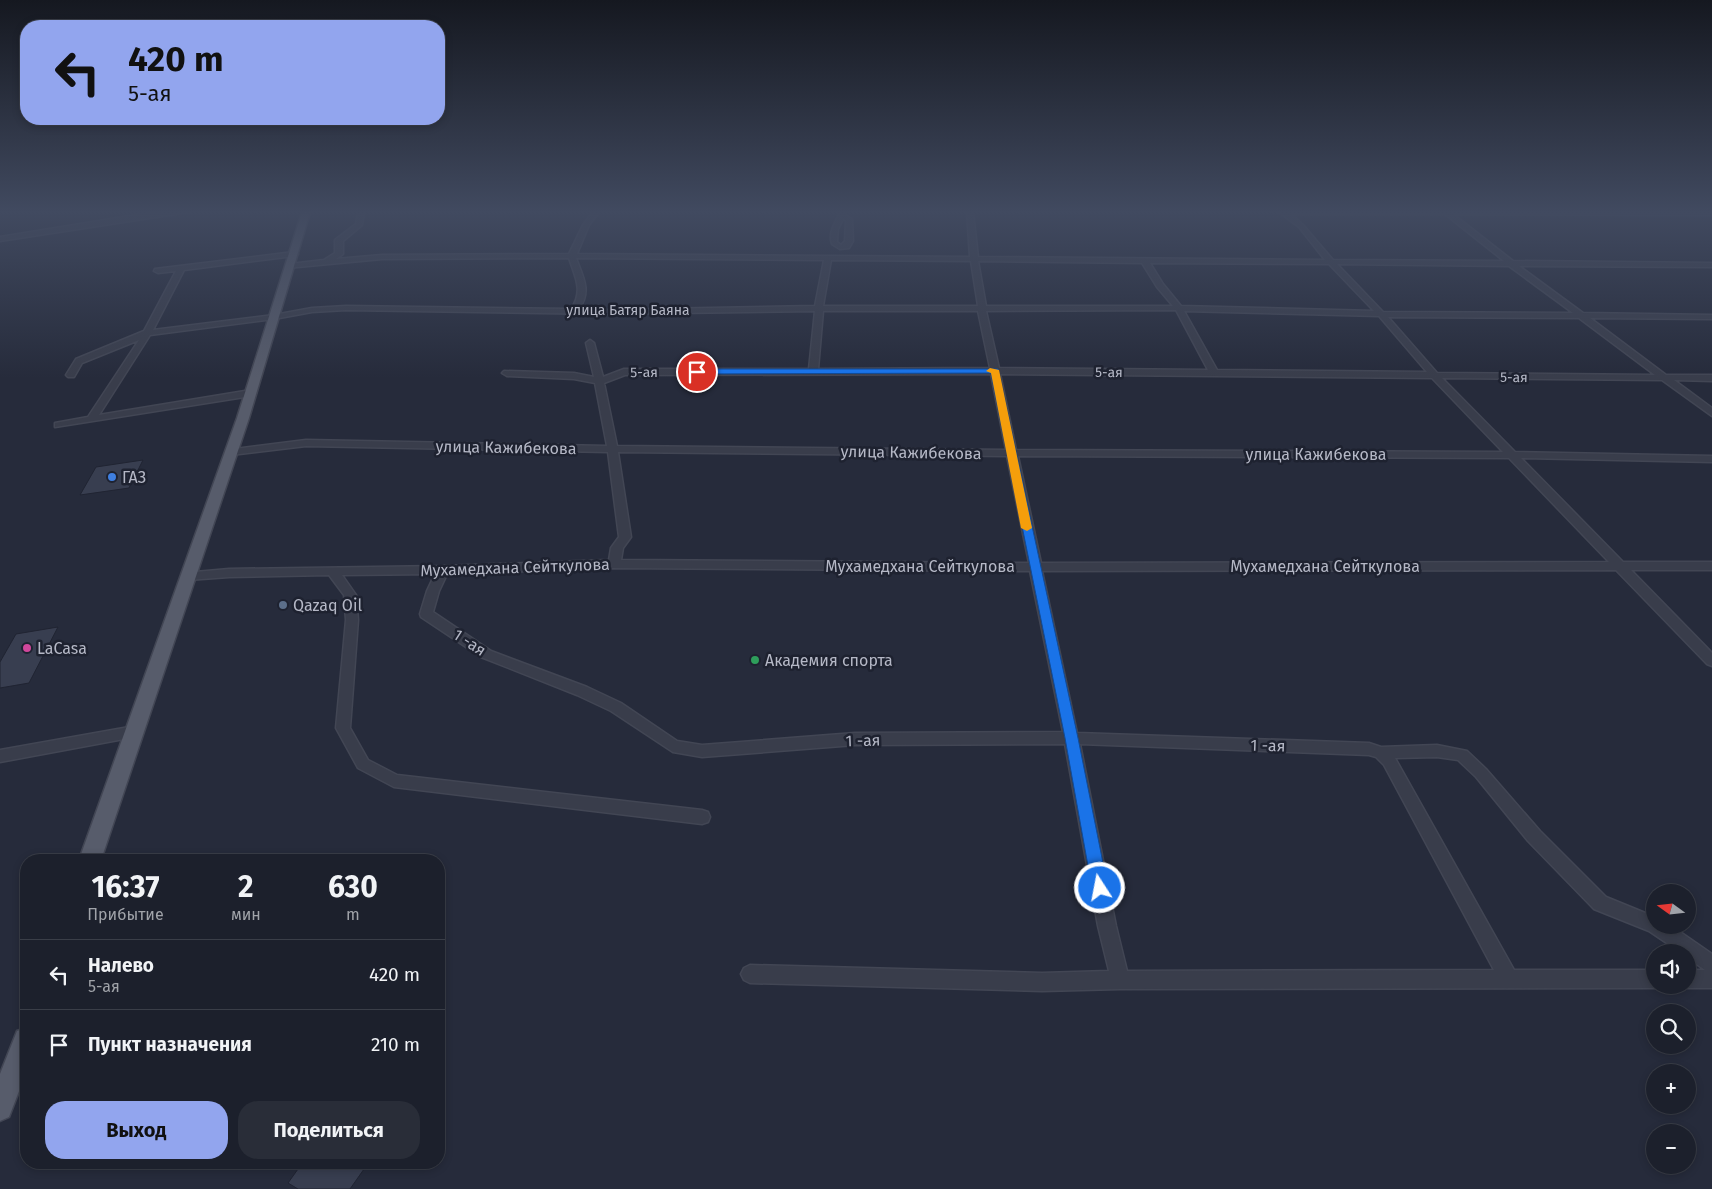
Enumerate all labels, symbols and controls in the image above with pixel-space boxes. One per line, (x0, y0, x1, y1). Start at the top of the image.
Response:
text: 420 m (128, 38, 224, 80)
icon: left (45, 40, 110, 105)
text: 5-ая (128, 80, 172, 107)
street label: улица Батяр Баяна (566, 302, 690, 319)
pin (676, 351, 718, 393)
icon: arrive (683, 358, 711, 386)
street label: 5-ая (630, 364, 658, 381)
street label: 5-ая (1095, 364, 1123, 381)
street label: 5-ая (1500, 369, 1528, 386)
street label: улица Кажибекова (435, 437, 577, 458)
street label: улица Кажибекова (840, 442, 982, 463)
street label: улица Кажибекова (1246, 445, 1387, 464)
place label: ГАЗ (122, 468, 146, 487)
marker: ГАЗ (106, 471, 118, 483)
street label: Мухамедхана Сейткулова (420, 555, 610, 580)
street label: Мухамедхана Сейткулова (825, 557, 1015, 576)
street label: Мухамедхана Сейткулова (1230, 557, 1420, 576)
place label: Qazaq Oil (293, 596, 362, 615)
marker: Qazaq Oil (277, 599, 289, 611)
street label: 1 -ая (450, 625, 490, 660)
place label: LaCasa (37, 639, 87, 658)
marker: LaCasa (21, 642, 33, 654)
place label: Академия спорта (765, 651, 893, 670)
marker: Академия спорта (749, 654, 761, 666)
street label: 1 -ая (845, 730, 881, 751)
street label: 1 -ая (1250, 735, 1286, 756)
position arrow (1073, 861, 1125, 913)
text: 16:37 (91, 869, 159, 905)
text: 2 (238, 869, 254, 905)
text: 630 (328, 869, 378, 905)
north arrow (1646, 884, 1696, 934)
map controls (1646, 884, 1696, 1174)
text: Прибытие (87, 905, 164, 924)
text: мин (231, 905, 261, 924)
text: m (346, 905, 360, 924)
button: sound (1646, 944, 1696, 994)
text: Налево (88, 954, 154, 977)
icon: left (45, 961, 73, 989)
text: 420 m (369, 963, 420, 986)
text: 5-ая (88, 977, 120, 996)
button: search (1646, 1004, 1696, 1054)
icon: arrive (45, 1031, 73, 1059)
text: Пункт назначения (88, 1033, 252, 1056)
text: 210 m (371, 1033, 420, 1056)
button: + (1646, 1064, 1696, 1114)
button: Выход (45, 1101, 228, 1159)
button: Поделиться (238, 1101, 420, 1159)
button: − (1646, 1124, 1696, 1174)

